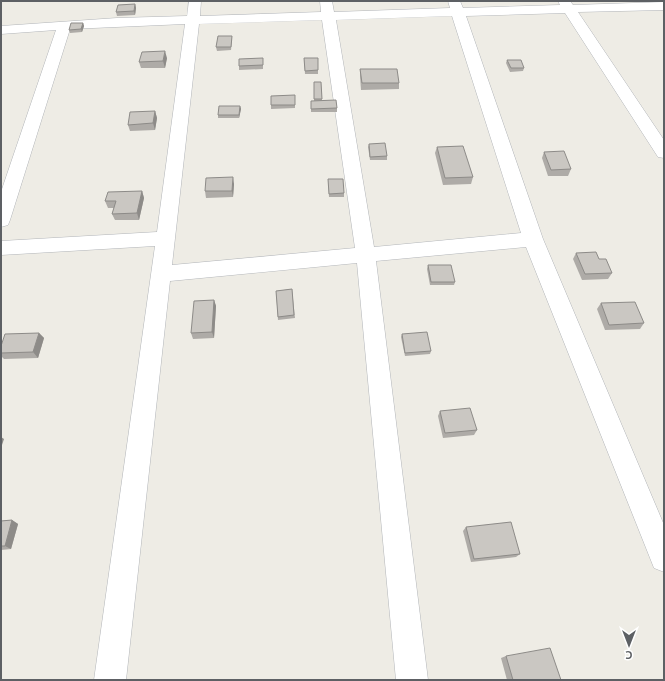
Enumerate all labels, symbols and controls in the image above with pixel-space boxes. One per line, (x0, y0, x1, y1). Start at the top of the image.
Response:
north arrow (609, 625, 649, 665)
text: С (625, 649, 633, 661)

